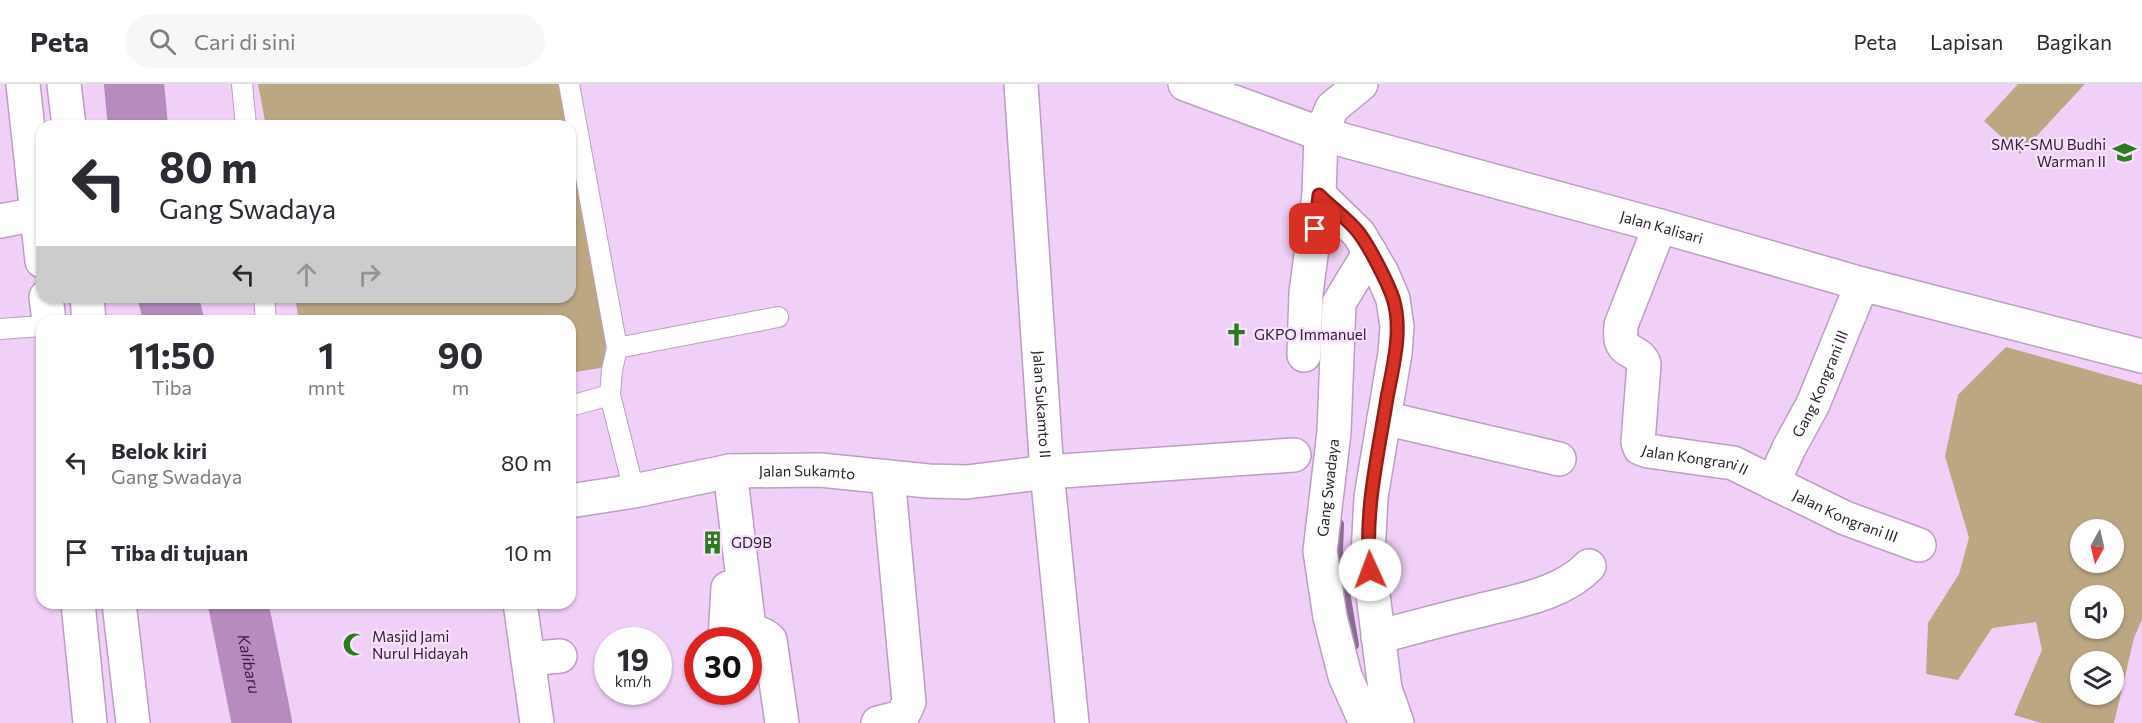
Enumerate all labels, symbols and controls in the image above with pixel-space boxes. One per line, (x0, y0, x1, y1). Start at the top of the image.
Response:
search box (125, 14, 545, 68)
text: Peta (30, 24, 89, 58)
icon: search (146, 25, 179, 58)
text: Cari di sini (194, 28, 296, 55)
text: Peta (1854, 29, 1897, 54)
text: Lapisan (1930, 29, 2003, 54)
text: Bagikan (2036, 29, 2112, 54)
place label: SMK-SMU Budhi Warman II (1991, 135, 2106, 170)
text: 80 m (159, 140, 258, 192)
school or university icon: SMK-SMU Budhi Warman II (2111, 140, 2137, 166)
icon: left (60, 144, 138, 222)
text: Gang Swadaya (159, 192, 336, 225)
pin (1289, 203, 1340, 254)
street label: Jalan Kalisari (1618, 207, 1705, 247)
icon: arrive (1298, 212, 1331, 245)
icon: left (227, 258, 260, 291)
icon: ahead (290, 258, 323, 291)
icon: right (353, 258, 386, 291)
church icon: GKPO Immanuel (1223, 321, 1249, 347)
place label: GKPO Immanuel (1254, 325, 1367, 343)
street label: Gang Kongrani III (1788, 327, 1851, 440)
text: 11:50 (128, 332, 215, 376)
text: 1 (318, 332, 335, 376)
text: 90 (437, 332, 484, 376)
street label: Jalan Sukamto II (1030, 350, 1055, 459)
text: Tiba (152, 375, 192, 399)
text: mnt (308, 375, 345, 399)
text: m (452, 375, 469, 399)
text: Belok kiri (111, 437, 207, 464)
street label: Gang Swadaya (1313, 438, 1342, 538)
street label: Jalan Kongrani II (1639, 441, 1752, 478)
icon: left (60, 446, 93, 479)
text: 80 m (501, 449, 552, 476)
street label: Jalan Sukamto (759, 461, 856, 483)
text: Gang Swadaya (111, 464, 242, 488)
street label: Jalan Kongrani III (1790, 485, 1900, 546)
north arrow (2070, 519, 2124, 573)
map controls (2070, 519, 2124, 705)
building icon: GD9B (700, 529, 726, 555)
place label: GD9B (731, 533, 772, 551)
icon: arrive (60, 536, 93, 569)
position arrow (1338, 538, 1402, 602)
text: Tiba di tujuan (111, 539, 248, 566)
text: 10 m (505, 539, 552, 566)
button: sound (2070, 585, 2124, 639)
place label: Masjid Jami Nurul Hidayah (372, 627, 468, 662)
speed limit sign: 30 (684, 627, 762, 705)
water label: Kalibaru (235, 632, 265, 695)
mosque icon: Masjid Jami Nurul Hidayah (341, 632, 367, 658)
text: 19 (617, 640, 649, 677)
button: layers (2070, 651, 2124, 705)
text: km/h (615, 672, 651, 690)

